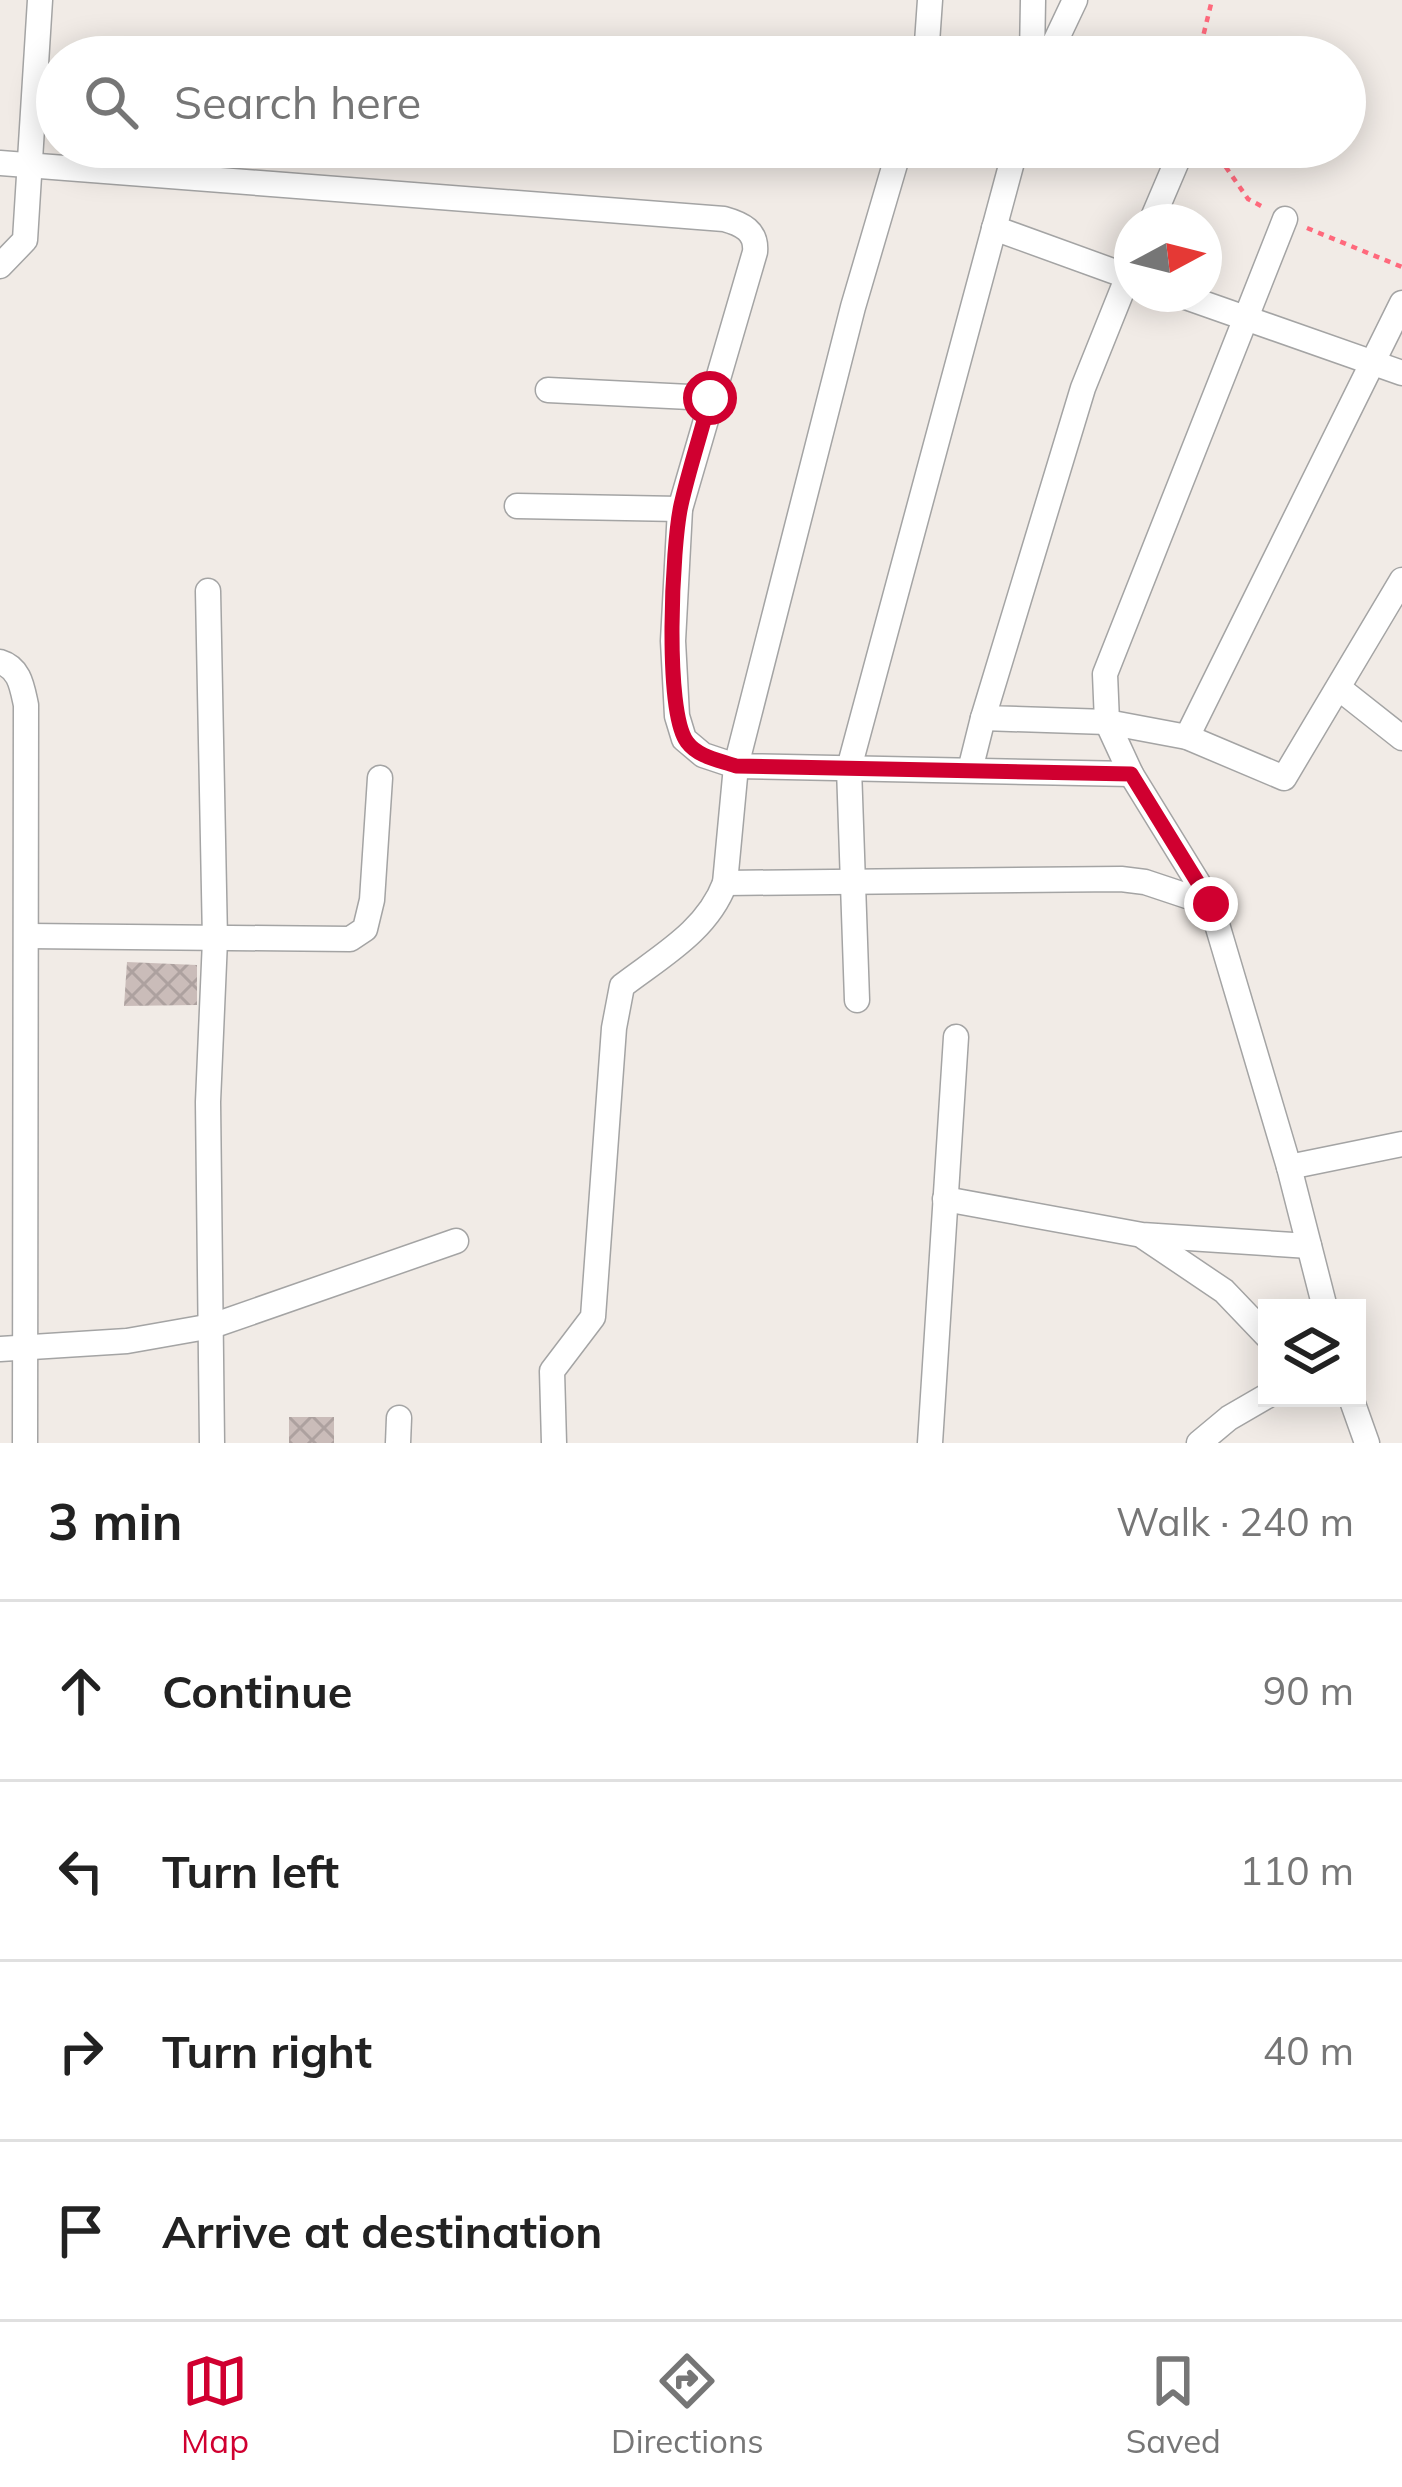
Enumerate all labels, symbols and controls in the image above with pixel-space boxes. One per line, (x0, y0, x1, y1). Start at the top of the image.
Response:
search box (36, 36, 1366, 168)
icon: search (78, 69, 144, 135)
text: Search here (174, 74, 421, 130)
north arrow (1114, 204, 1222, 312)
route start (683, 371, 737, 425)
route end (1184, 877, 1238, 931)
map controls (1258, 1299, 1366, 1407)
button: layers (1258, 1299, 1366, 1407)
text: 3 min (48, 1489, 183, 1553)
text: Walk · 240 m (1116, 1497, 1354, 1546)
icon: ahead (48, 1658, 114, 1724)
text: Continue (162, 1663, 352, 1719)
text: 90 m (1263, 1666, 1354, 1715)
icon: left (48, 1838, 114, 1904)
text: Turn left (162, 1843, 339, 1899)
text: 110 m (1239, 1846, 1354, 1895)
icon: right (48, 2018, 114, 2084)
text: Turn right (162, 2023, 372, 2079)
text: 40 m (1263, 2026, 1354, 2075)
icon: arrive (48, 2198, 114, 2264)
text: Arrive at destination (162, 2203, 602, 2259)
tab: Map (181, 2348, 249, 2461)
tab: Directions (611, 2348, 764, 2461)
tab: Saved (1126, 2348, 1221, 2461)

